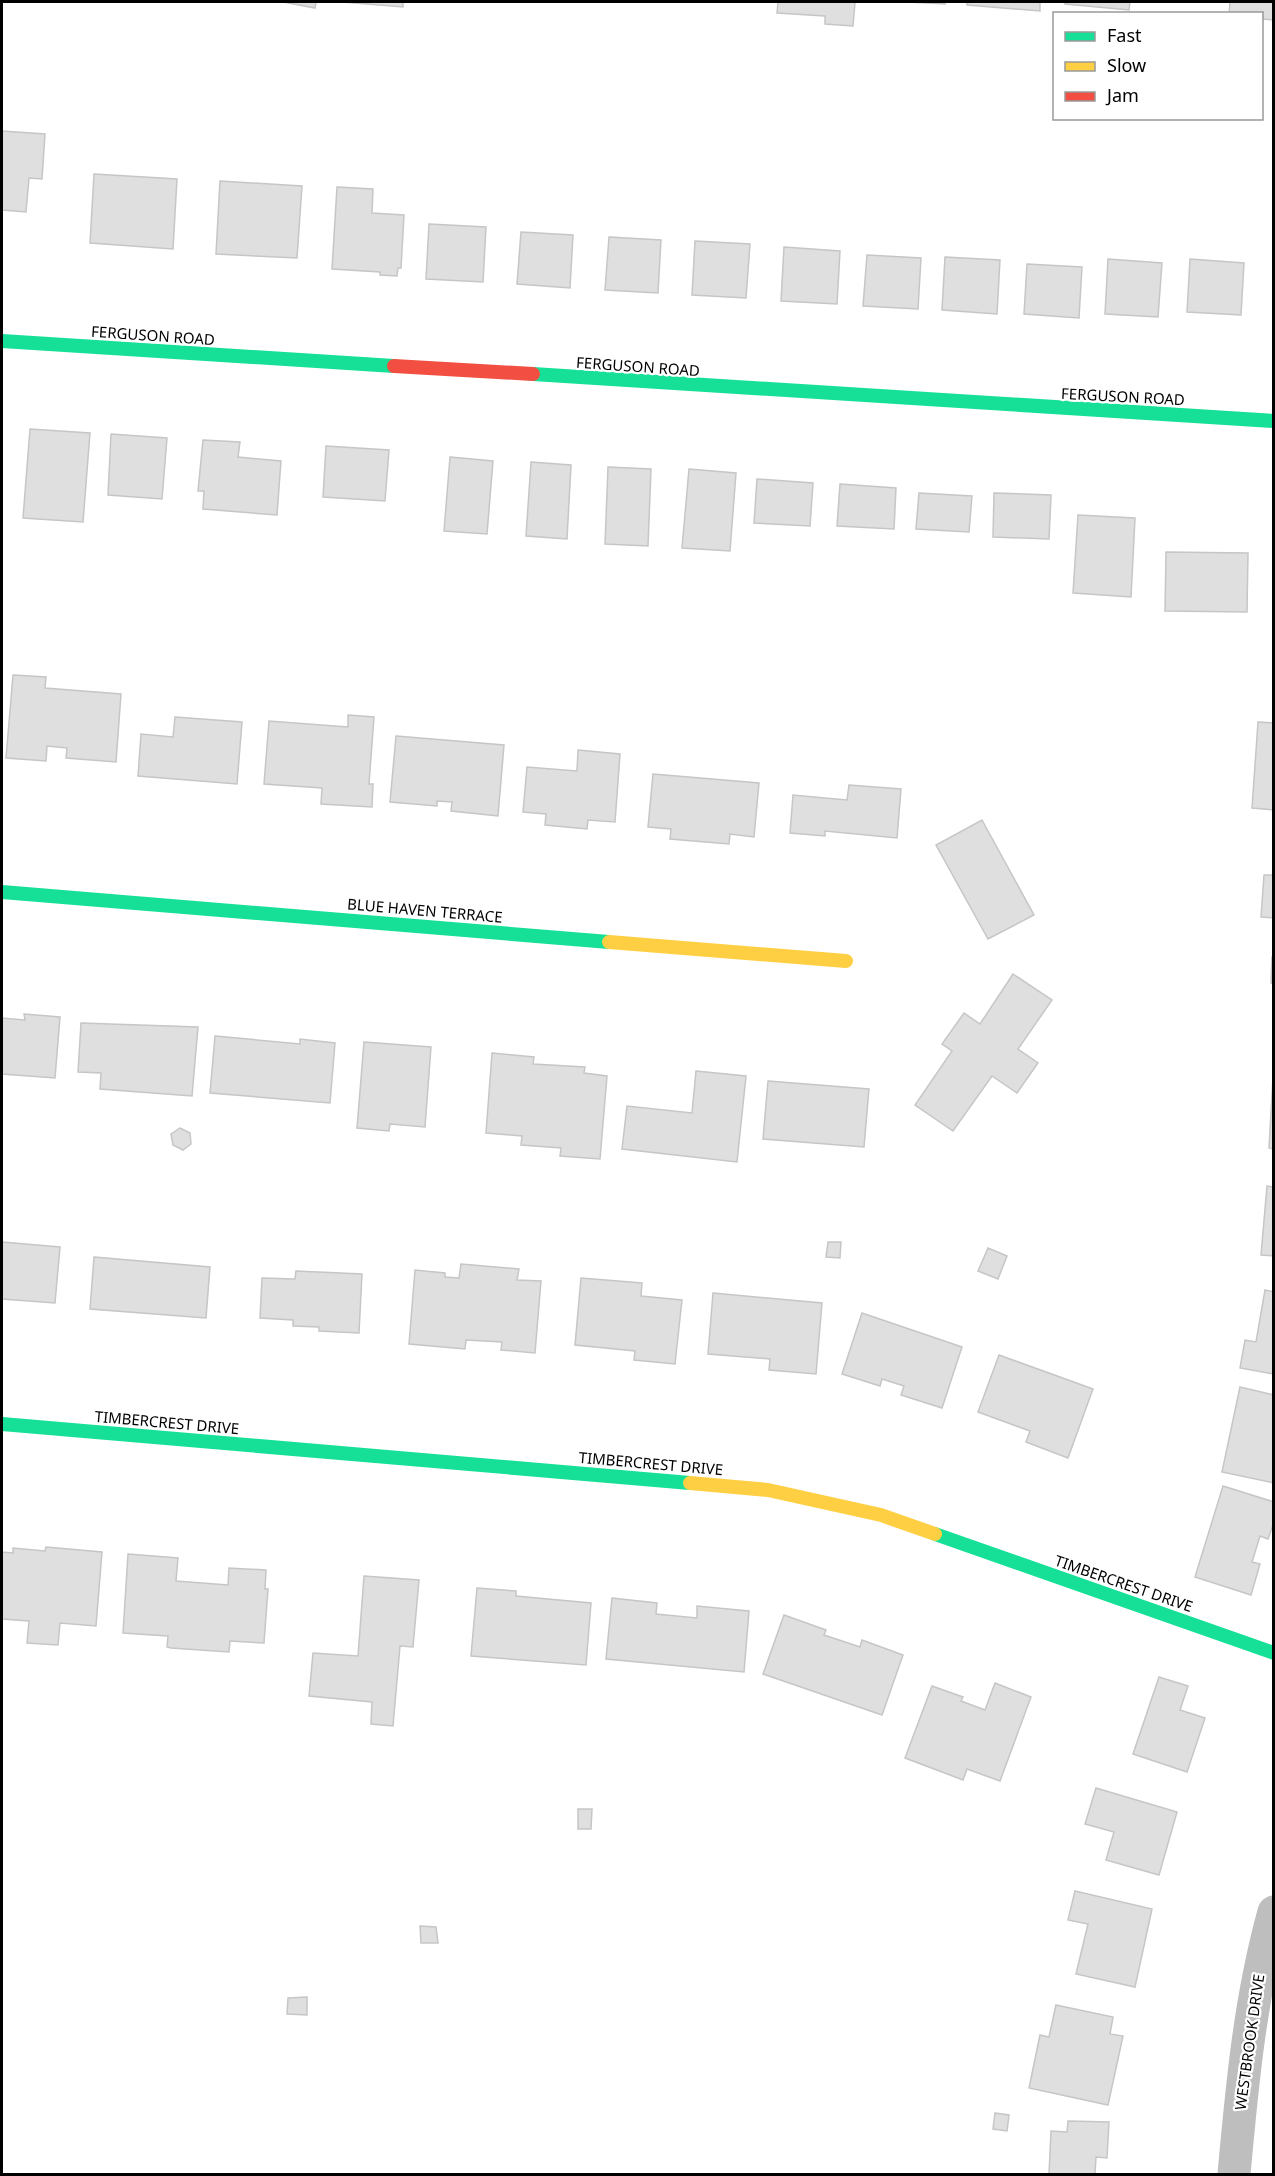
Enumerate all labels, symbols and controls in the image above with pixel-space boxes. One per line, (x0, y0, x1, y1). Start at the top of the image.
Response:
legend (1053, 12, 1263, 120)
text: Fast (1107, 23, 1142, 47)
text: Slow (1107, 53, 1146, 77)
text: Jam (1105, 83, 1139, 107)
street label: FERGUSON ROAD (91, 321, 216, 349)
street label: FERGUSON ROAD (576, 352, 701, 380)
street label: FERGUSON ROAD (1061, 383, 1185, 409)
street label: BLUE HAVEN TERRACE (346, 893, 504, 927)
street label: TIMBERCREST DRIVE (94, 1406, 240, 1438)
street label: TIMBERCREST DRIVE (578, 1447, 724, 1479)
street label: TIMBERCREST DRIVE (1052, 1550, 1196, 1616)
street label: WESTBROOK DRIVE (1230, 1973, 1268, 2111)

